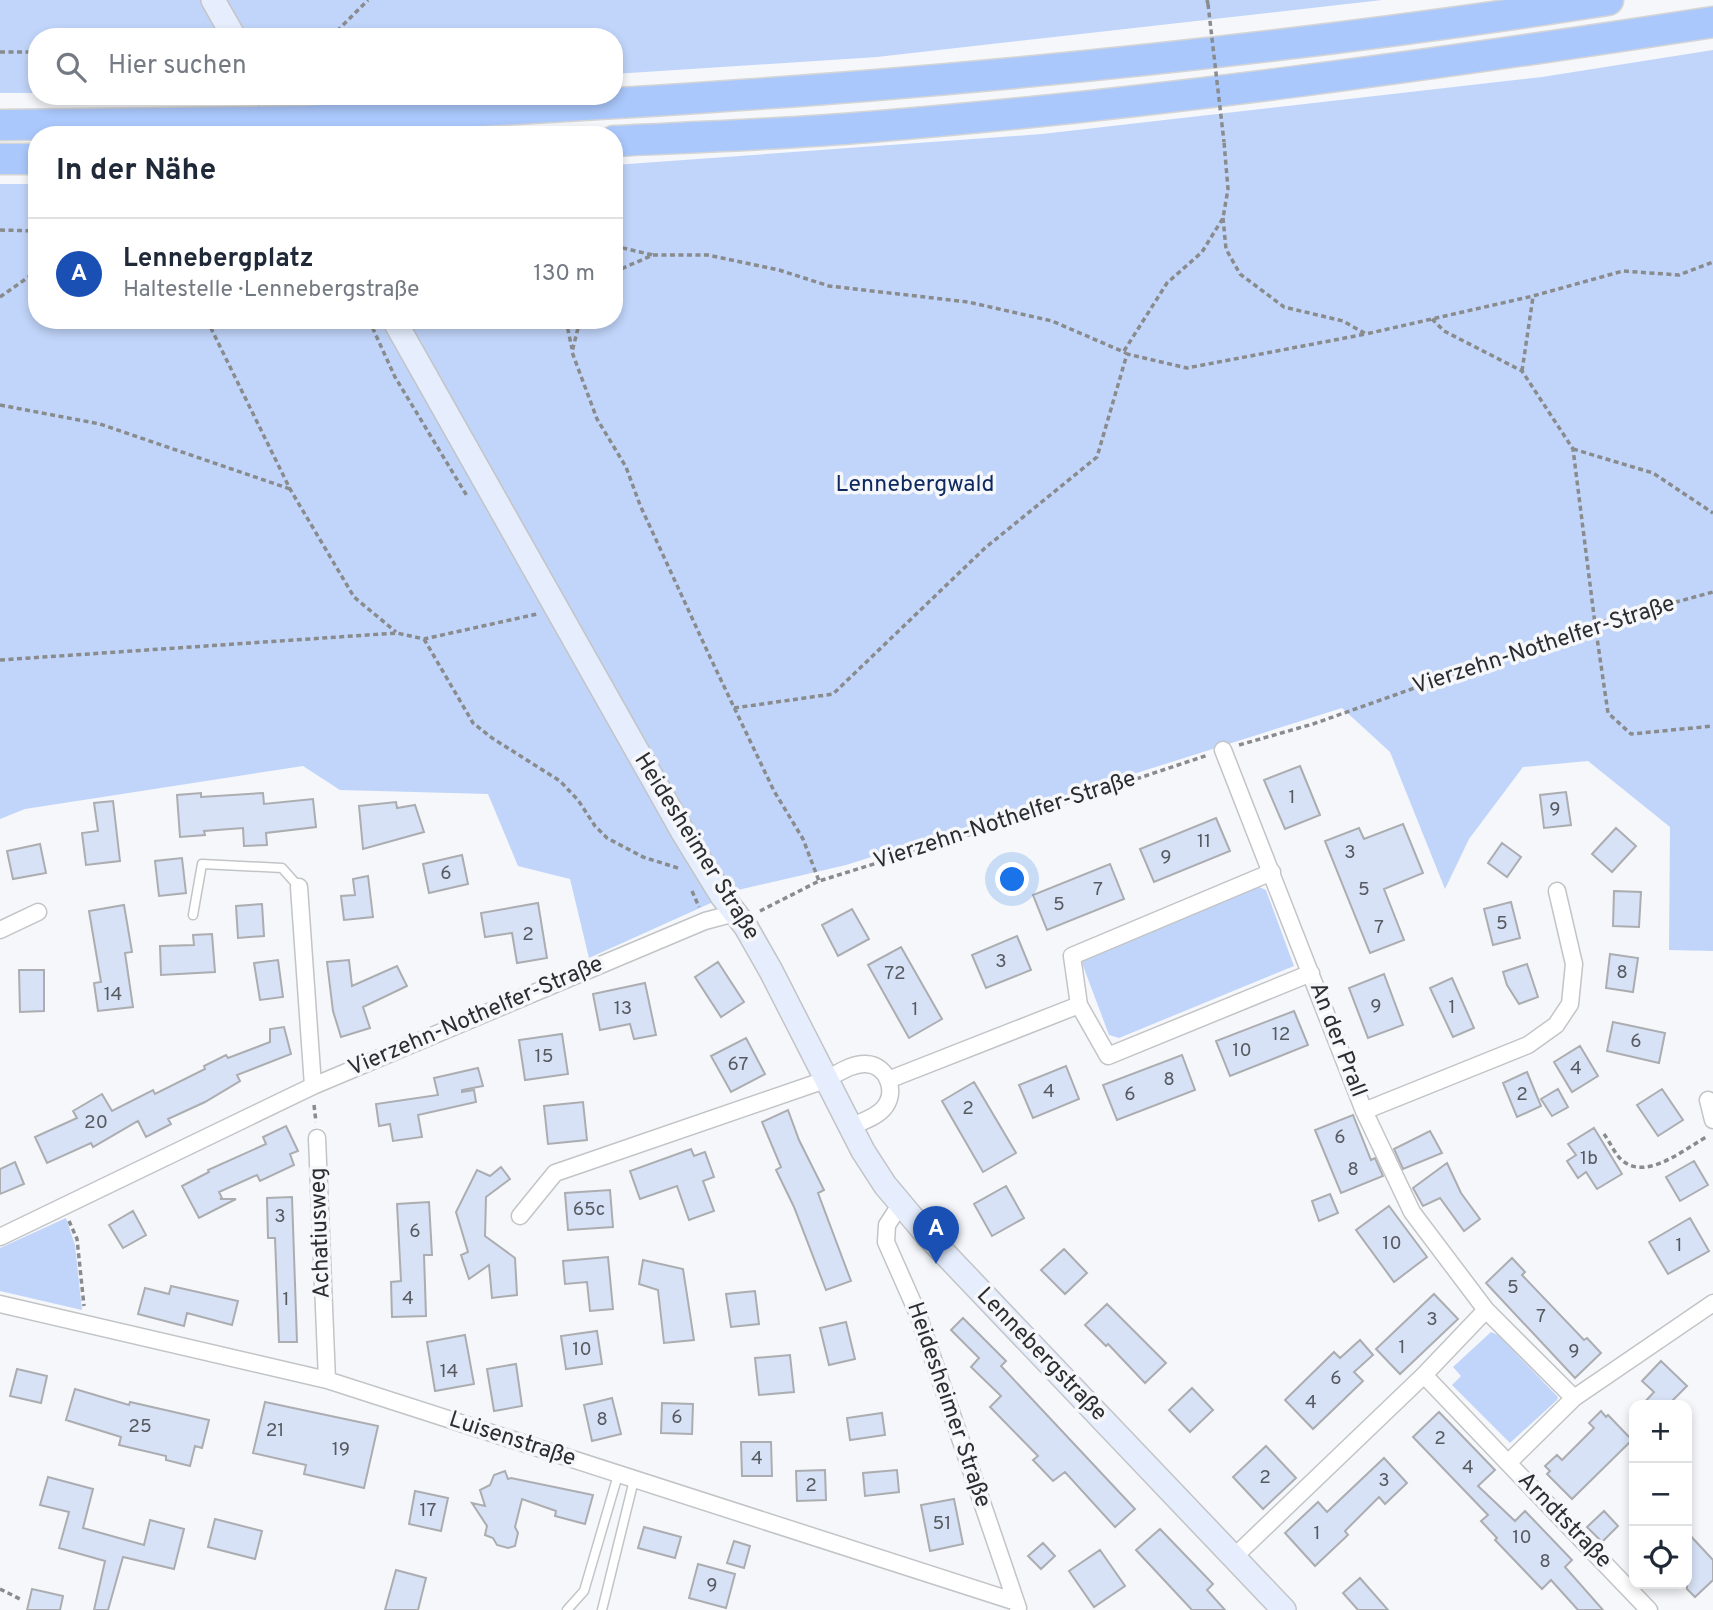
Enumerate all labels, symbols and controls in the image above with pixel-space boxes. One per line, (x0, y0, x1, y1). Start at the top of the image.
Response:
search box (28, 28, 623, 105)
icon: search (52, 48, 90, 86)
text: Hier suchen (108, 50, 247, 83)
text: In der Nähe (56, 153, 216, 190)
text: Lennebergplatz (123, 243, 314, 276)
text: A (71, 260, 87, 289)
text: 130 m (533, 260, 595, 289)
text: Haltestelle · Lennebergstraße (123, 276, 419, 305)
park label: Lennebergwald (836, 471, 994, 500)
street label: Vierzehn-Nothelfer-Straße (1409, 590, 1679, 702)
street label: Heidesheimer Straße (627, 748, 765, 946)
street label: Vierzehn-Nothelfer-Straße (870, 765, 1140, 877)
house number: 1 (1288, 786, 1296, 810)
house number: 9 (1549, 798, 1561, 822)
house number: 11 (1197, 830, 1211, 854)
house number: 3 (1344, 841, 1356, 865)
house number: 9 (1160, 846, 1172, 870)
house number: 6 (440, 862, 452, 886)
your location (995, 862, 1029, 896)
house number: 7 (1093, 878, 1103, 902)
house number: 5 (1358, 878, 1370, 902)
house number: 5 (1053, 893, 1065, 917)
house number: 5 (1496, 912, 1508, 936)
house number: 7 (1374, 916, 1384, 940)
house number: 2 (522, 923, 534, 947)
street label: Vierzehn-Nothelfer-Straße (344, 950, 608, 1084)
house number: 3 (995, 950, 1007, 974)
house number: 8 (1616, 961, 1628, 985)
house number: 72 (884, 962, 906, 986)
street label: An der Prall (1302, 978, 1372, 1102)
house number: 14 (104, 983, 122, 1007)
house number: 9 (1370, 995, 1382, 1019)
house number: 1 (1448, 996, 1456, 1020)
house number: 13 (614, 997, 632, 1021)
house number: 1 (911, 998, 919, 1022)
house number: 12 (1272, 1023, 1290, 1047)
house number: 6 (1630, 1030, 1642, 1054)
house number: 10 (1232, 1039, 1252, 1063)
house number: 15 (535, 1045, 553, 1069)
house number: 67 (728, 1053, 749, 1077)
house number: 4 (1570, 1057, 1582, 1081)
house number: 8 (1163, 1068, 1175, 1092)
house number: 4 (1043, 1080, 1055, 1104)
house number: 6 (1124, 1083, 1136, 1107)
house number: 2 (1516, 1083, 1528, 1107)
house number: 2 (962, 1097, 974, 1121)
house number: 20 (84, 1111, 108, 1135)
house number: 6 (1334, 1126, 1346, 1150)
house number: 1b (1580, 1147, 1598, 1171)
house number: 8 (1347, 1158, 1359, 1182)
street label: Achatiusweg (304, 1167, 338, 1299)
house number: 65c (573, 1198, 605, 1222)
house number: 3 (274, 1205, 286, 1229)
pin: A (913, 1206, 959, 1264)
house number: 6 (409, 1220, 421, 1244)
house number: 10 (1382, 1232, 1402, 1256)
house number: 1 (1675, 1234, 1683, 1258)
house number: 5 (1507, 1276, 1519, 1300)
street label: Lennebergstraße (970, 1282, 1112, 1428)
house number: 4 (402, 1287, 414, 1311)
house number: 1 (282, 1288, 290, 1312)
street label: Heidesheimer Straße (899, 1298, 997, 1512)
house number: 7 (1536, 1305, 1546, 1329)
house number: 3 (1426, 1308, 1438, 1332)
house number: 1 (1398, 1336, 1406, 1360)
house number: 10 (572, 1338, 592, 1362)
house number: 9 (1568, 1340, 1580, 1364)
house number: 14 (440, 1360, 458, 1384)
house number: 6 (1330, 1367, 1342, 1391)
house number: 4 (1305, 1391, 1317, 1415)
map controls (1629, 1400, 1692, 1589)
button: + (1629, 1400, 1692, 1463)
street label: Luisenstraße (445, 1406, 579, 1474)
house number: 6 (671, 1406, 683, 1430)
house number: 8 (596, 1408, 608, 1432)
house number: 25 (128, 1415, 152, 1439)
house number: 21 (266, 1419, 284, 1443)
house number: 2 (1434, 1427, 1446, 1451)
house number: 19 (332, 1438, 350, 1462)
house number: 4 (751, 1447, 763, 1471)
house number: 4 (1462, 1456, 1474, 1480)
button: − (1629, 1463, 1692, 1526)
house number: 2 (1259, 1466, 1271, 1490)
street label: Arndtstraße (1511, 1467, 1617, 1575)
house number: 3 (1378, 1469, 1390, 1493)
house number: 2 (805, 1474, 817, 1498)
house number: 17 (420, 1499, 437, 1523)
house number: 51 (933, 1512, 951, 1536)
house number: 1 (1313, 1522, 1321, 1546)
house number: 10 (1512, 1526, 1532, 1550)
button: locate (1629, 1526, 1692, 1589)
house number: 8 (1539, 1550, 1551, 1574)
house number: 9 (706, 1574, 718, 1598)

